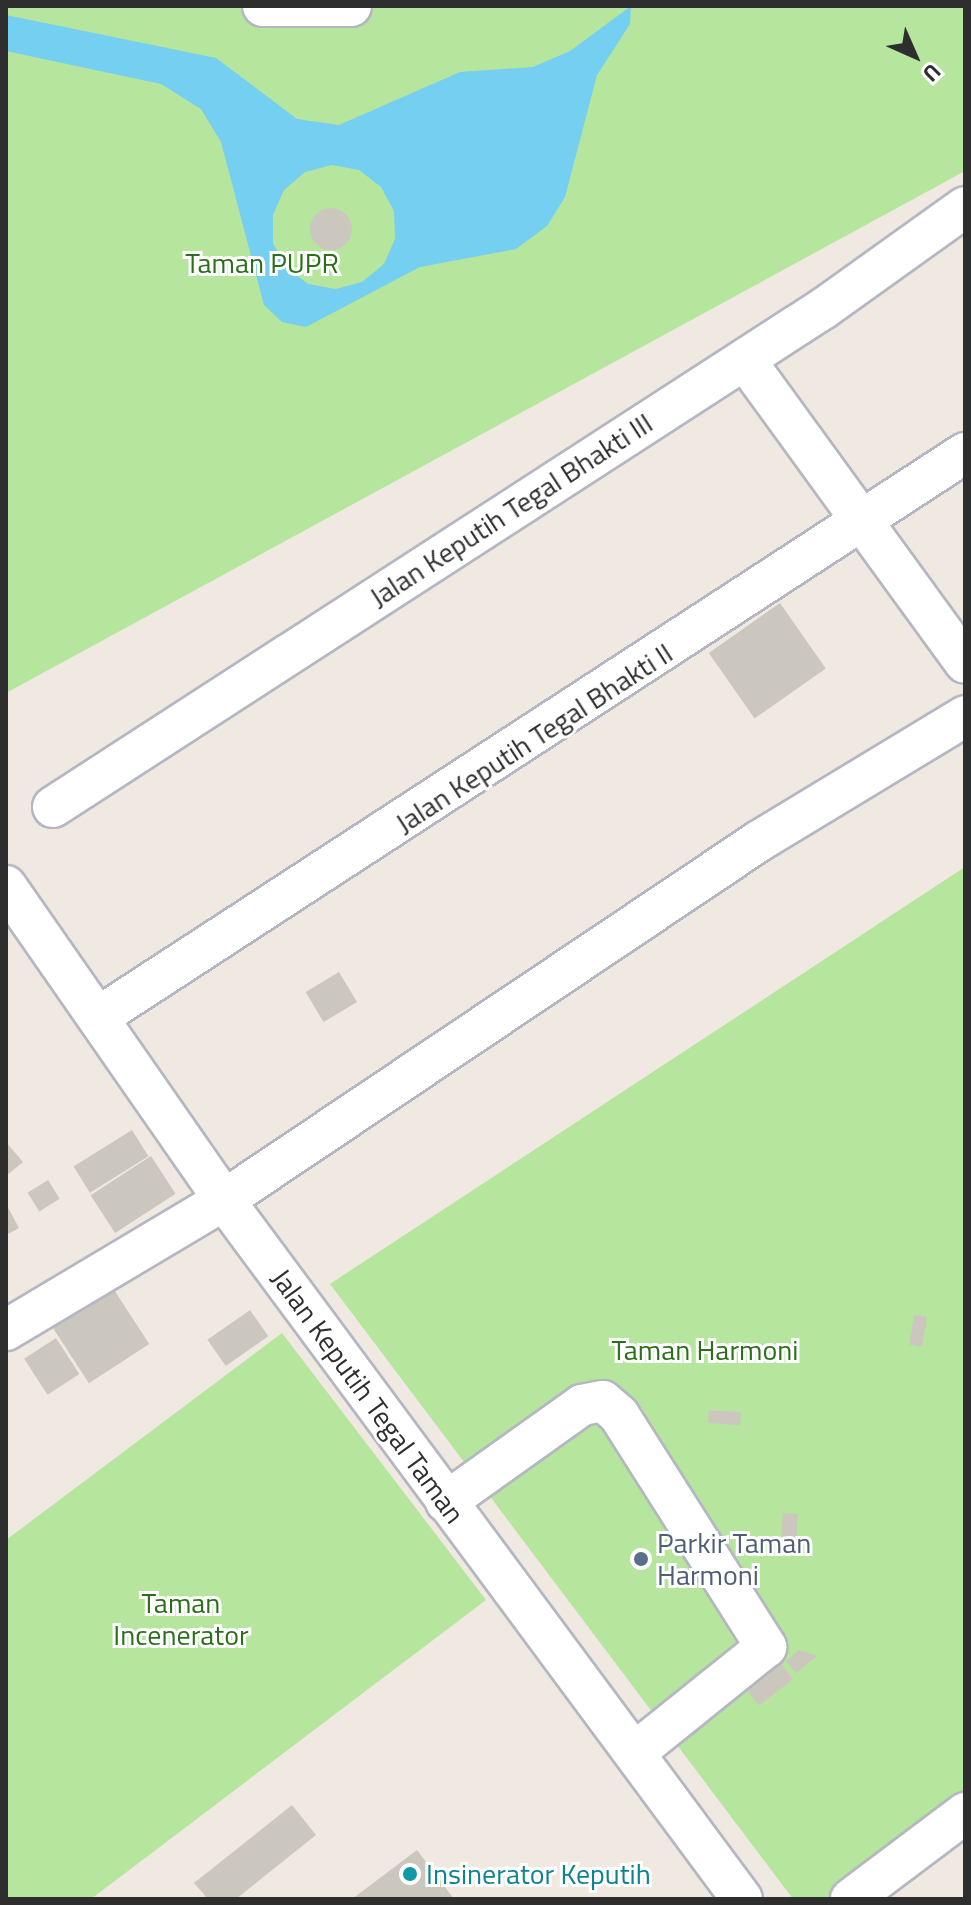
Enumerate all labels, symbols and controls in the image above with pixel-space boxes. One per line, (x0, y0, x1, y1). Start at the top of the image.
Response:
north arrow (875, 16, 955, 96)
text: U (915, 56, 949, 90)
park label: Taman PUPR (185, 246, 339, 280)
street label: Jalan Keputih Tegal Bhakti III (363, 406, 659, 614)
street label: Jalan Keputih Tegal Bhakti II (389, 636, 679, 840)
street label: Jalan Keputih Tegal Taman (264, 1262, 472, 1530)
park label: Taman Harmoni (612, 1333, 798, 1367)
place label: Parkir Taman Harmoni (657, 1526, 811, 1592)
marker: Parkir Taman Harmoni (632, 1550, 650, 1568)
park label: Taman Incenerator (113, 1586, 249, 1652)
place label: Insinerator Keputih (426, 1857, 651, 1891)
marker: Insinerator Keputih (401, 1865, 419, 1883)

